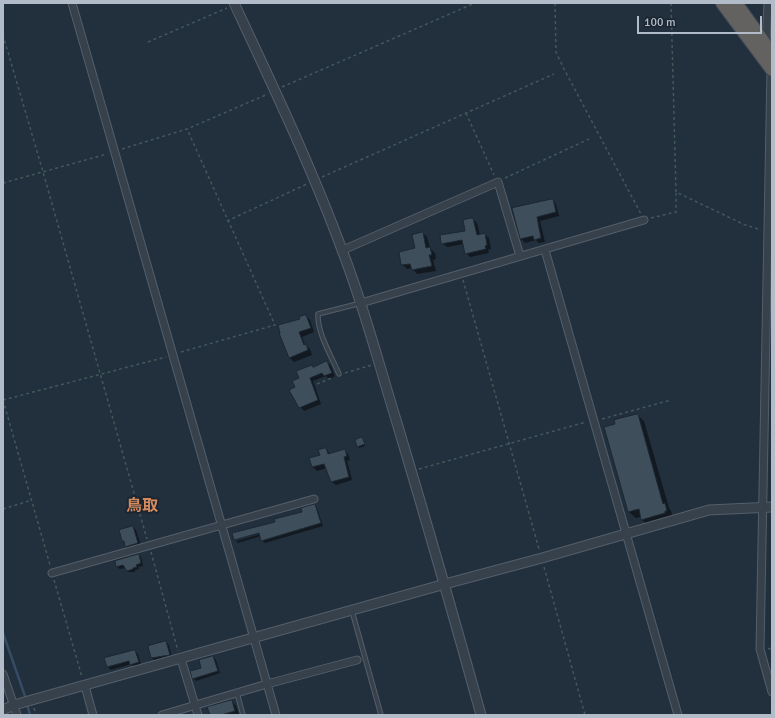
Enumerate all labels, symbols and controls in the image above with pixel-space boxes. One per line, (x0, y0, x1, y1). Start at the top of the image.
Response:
scale bar (639, 8, 764, 34)
text: 100 m (644, 15, 676, 30)
district label: 鳥取 (126, 497, 158, 517)

